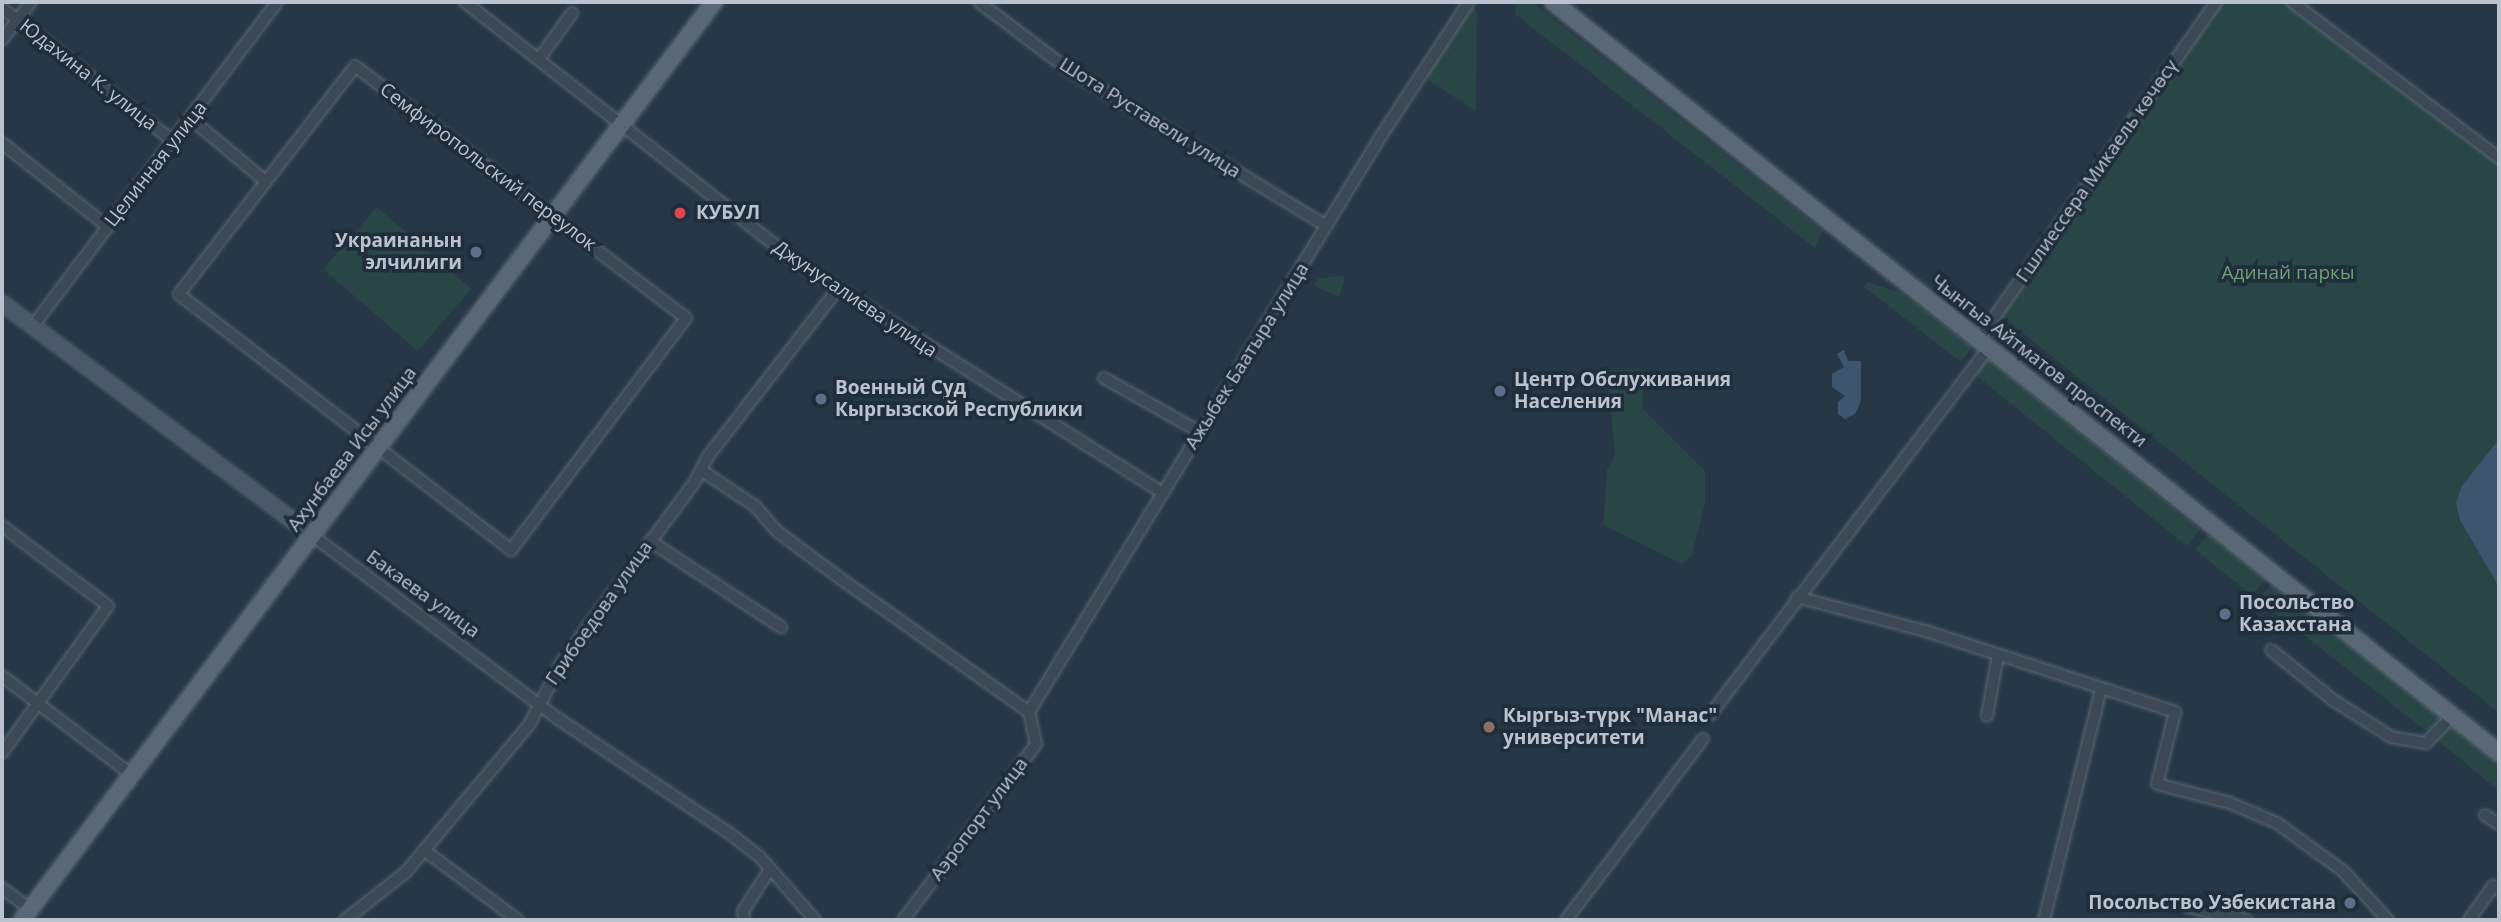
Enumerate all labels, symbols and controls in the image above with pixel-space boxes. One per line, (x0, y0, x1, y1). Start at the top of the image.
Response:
street label: Юдахина К. улица (15, 14, 161, 136)
street label: Шота Руставели улица (1055, 53, 1245, 183)
street label: Гшлиессера Микаель көчөсү (2011, 55, 2183, 287)
street label: Семфиропольский переулок (375, 78, 601, 256)
street label: Целинная улица (100, 97, 212, 231)
place label: КУБУЛ (696, 202, 760, 224)
marker: КУБУЛ (670, 203, 690, 223)
place label: Украинанын элчилиги (335, 230, 462, 274)
street label: Джунусалиева улица (769, 236, 941, 362)
marker: Украинанын элчилиги (468, 244, 484, 260)
street label: Ажыбек Баатыра улица (1180, 259, 1314, 453)
park label: Адинай паркы (2222, 262, 2354, 284)
street label: Чынгыз Айтматов проспекти (1927, 270, 2151, 452)
street label: Ахунбаева Исы улица (283, 362, 421, 536)
place label: Центр Обслуживания Населения (1514, 369, 1731, 413)
place label: Военный Суд Кыргызской Республики (835, 377, 1083, 421)
marker: Центр Обслуживания Населения (1492, 383, 1508, 399)
marker: Военный Суд Кыргызской Республики (813, 391, 829, 407)
street label: Грибоедова улица (541, 537, 657, 689)
street label: Бакаева улица (362, 545, 484, 643)
place label: Посольство Казахстана (2239, 592, 2354, 636)
marker: Посольство Казахстана (2217, 606, 2233, 622)
place label: Кыргыз-түрк "Манас" университети (1503, 705, 1717, 749)
marker: Кыргыз-түрк "Манас" университети (1481, 719, 1497, 735)
street label: Аэропорт улица (925, 753, 1033, 885)
place label: Посольство Узбекистана (2088, 892, 2336, 914)
marker: Посольство Узбекистана (2342, 895, 2358, 911)

